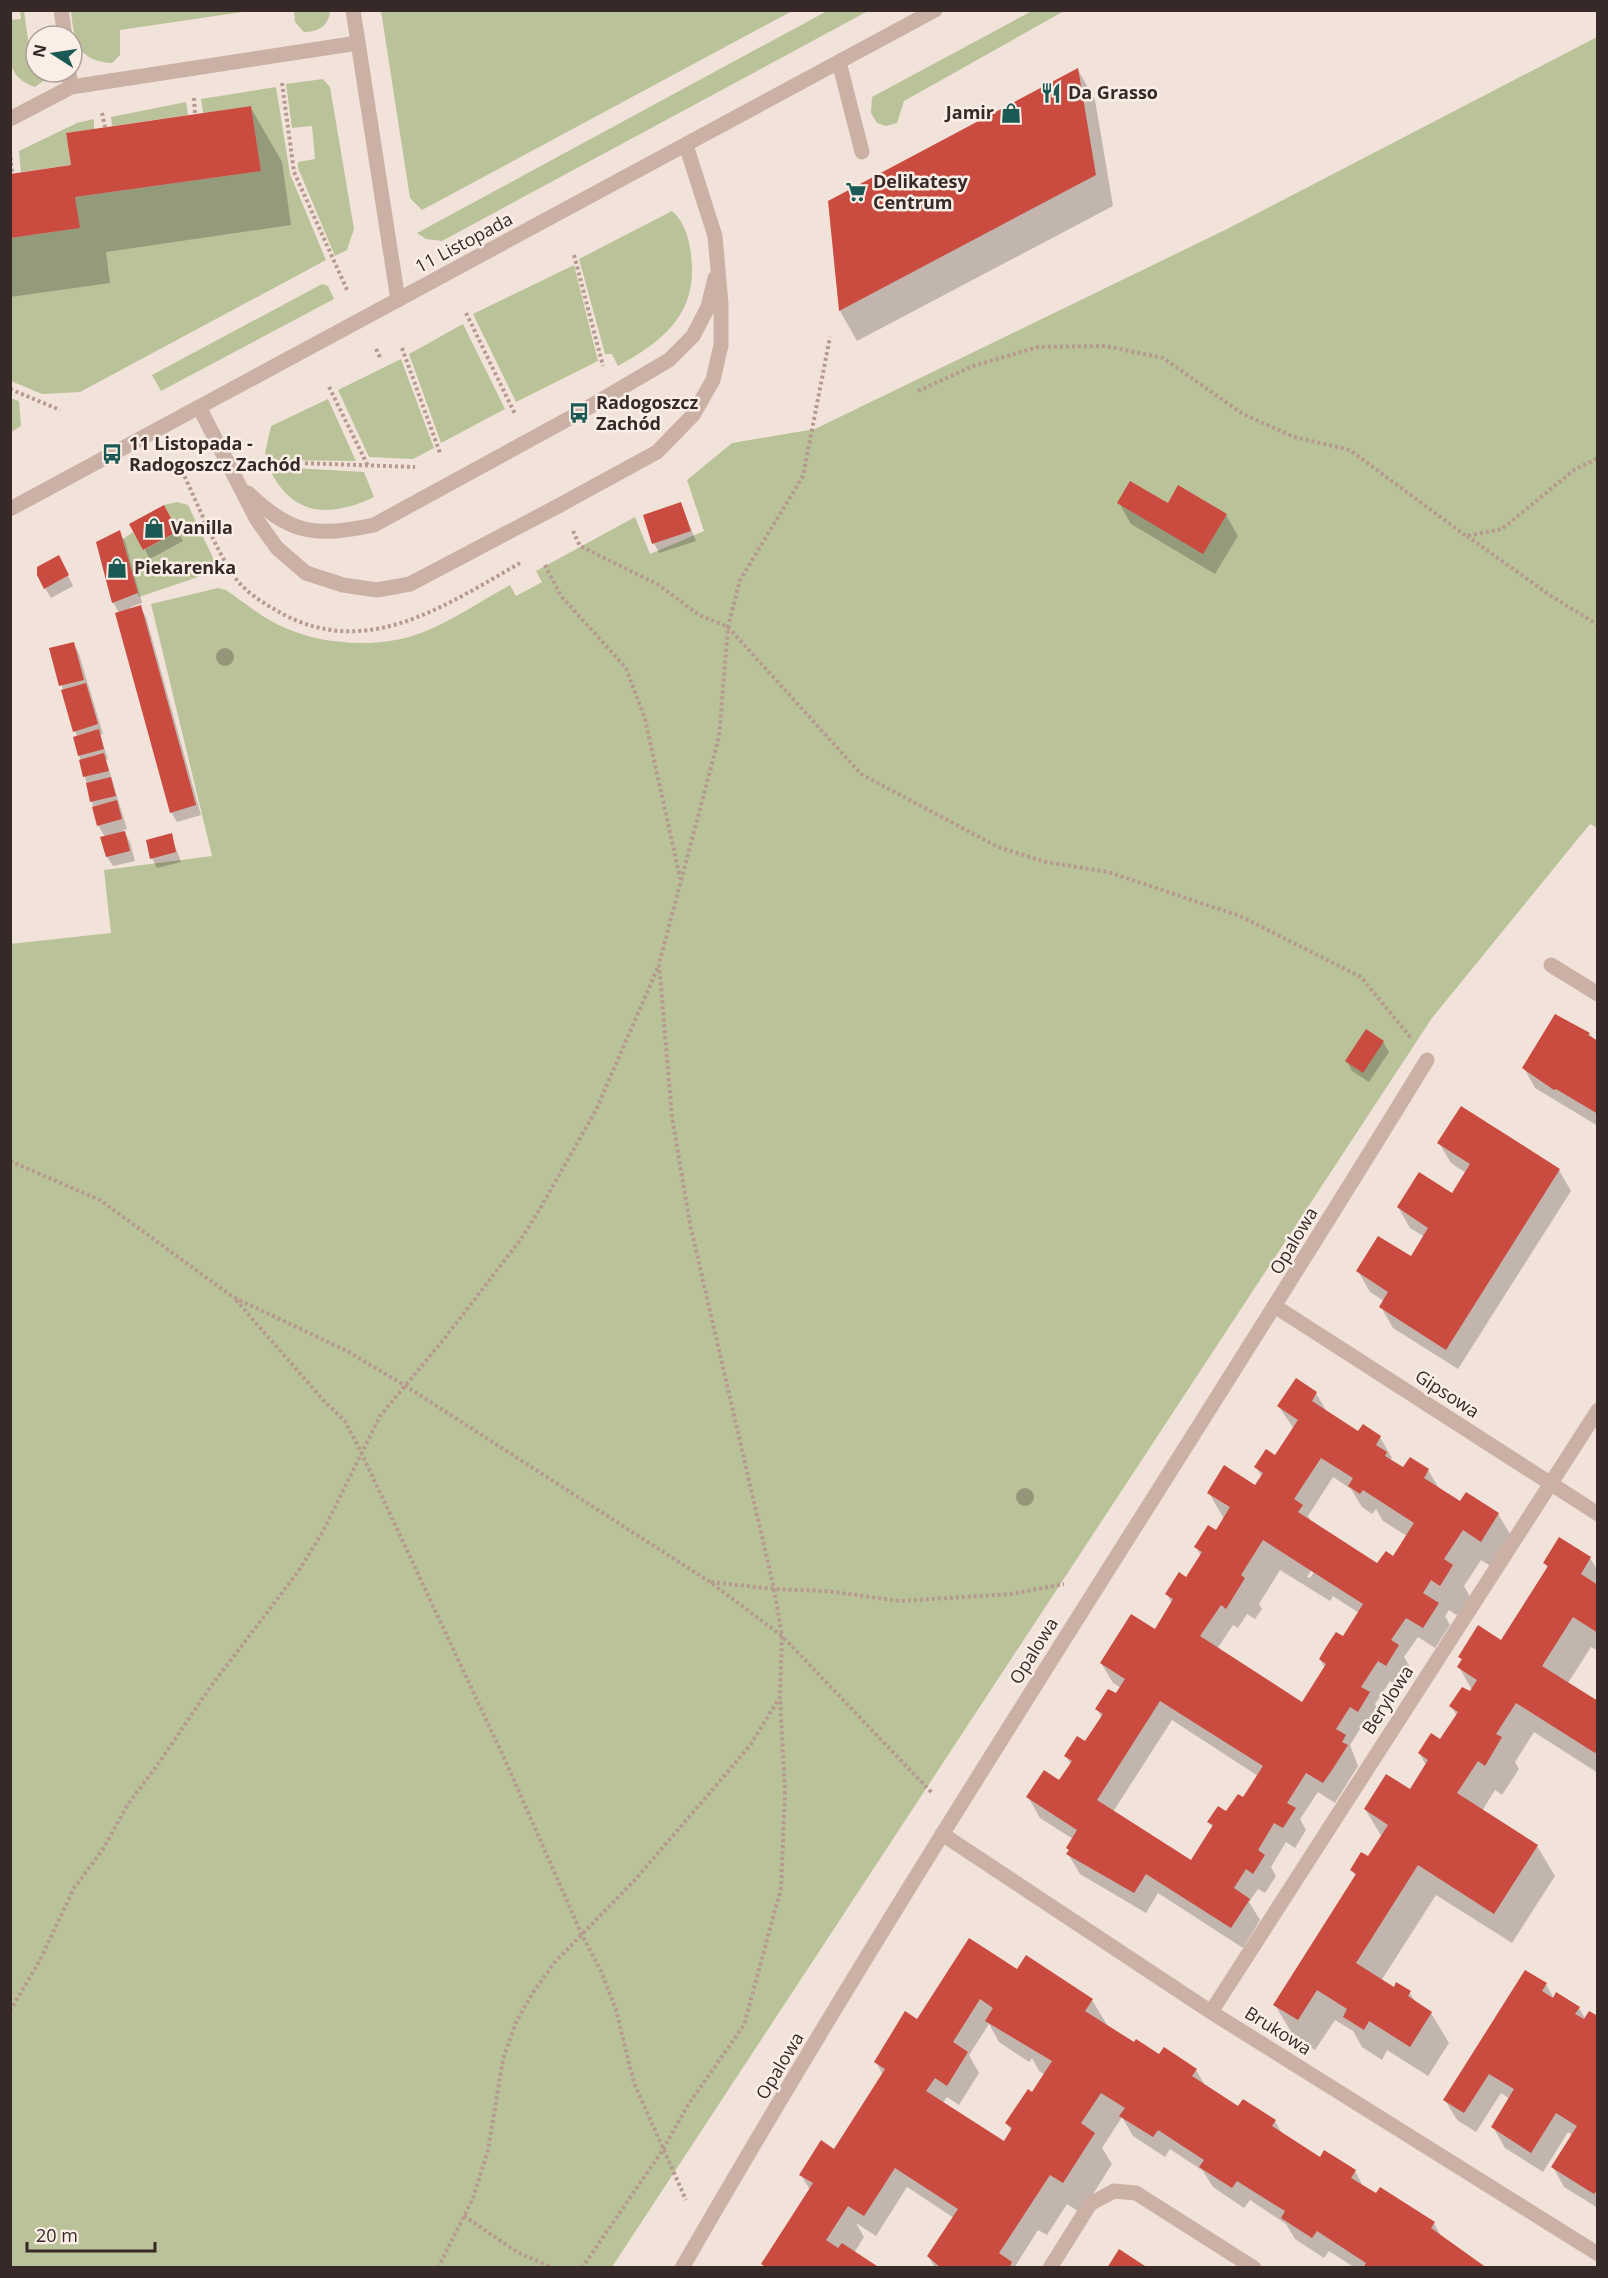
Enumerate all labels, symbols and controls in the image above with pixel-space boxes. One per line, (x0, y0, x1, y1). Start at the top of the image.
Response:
north arrow (24, 24, 84, 84)
text: N (27, 42, 51, 60)
place label: Da Grasso (1068, 80, 1158, 104)
restaurant icon: Da Grasso (1039, 81, 1063, 105)
place label: Jamir (944, 100, 994, 124)
shop icon: Jamir (999, 101, 1023, 125)
place label: Delikatesy Centrum (873, 169, 968, 214)
supermarket icon: Delikatesy Centrum (844, 180, 868, 204)
street label: 11 Listopada (411, 206, 516, 278)
place label: Radogoszcz Zachód (596, 390, 699, 435)
bus stop icon: Radogoszcz Zachód (567, 401, 591, 425)
place label: 11 Listopada - Radogoszcz Zachód (129, 431, 301, 476)
bus stop icon: 11 Listopada - Radogoszcz Zachód (100, 442, 124, 466)
place label: Vanilla (171, 515, 233, 539)
shop icon: Vanilla (142, 516, 166, 540)
place label: Piekarenka (134, 555, 236, 579)
shop icon: Piekarenka (105, 556, 129, 580)
street label: Opalowa (1264, 1202, 1323, 1279)
street label: Gipsowa (1411, 1363, 1484, 1423)
street label: Opalowa (1003, 1613, 1063, 1688)
street label: Berylowa (1356, 1660, 1418, 1738)
street label: Brukowa (1241, 2000, 1316, 2060)
street label: Opalowa (750, 2027, 809, 2104)
scale bar (27, 2215, 154, 2253)
text: 20 m (36, 2223, 78, 2247)

